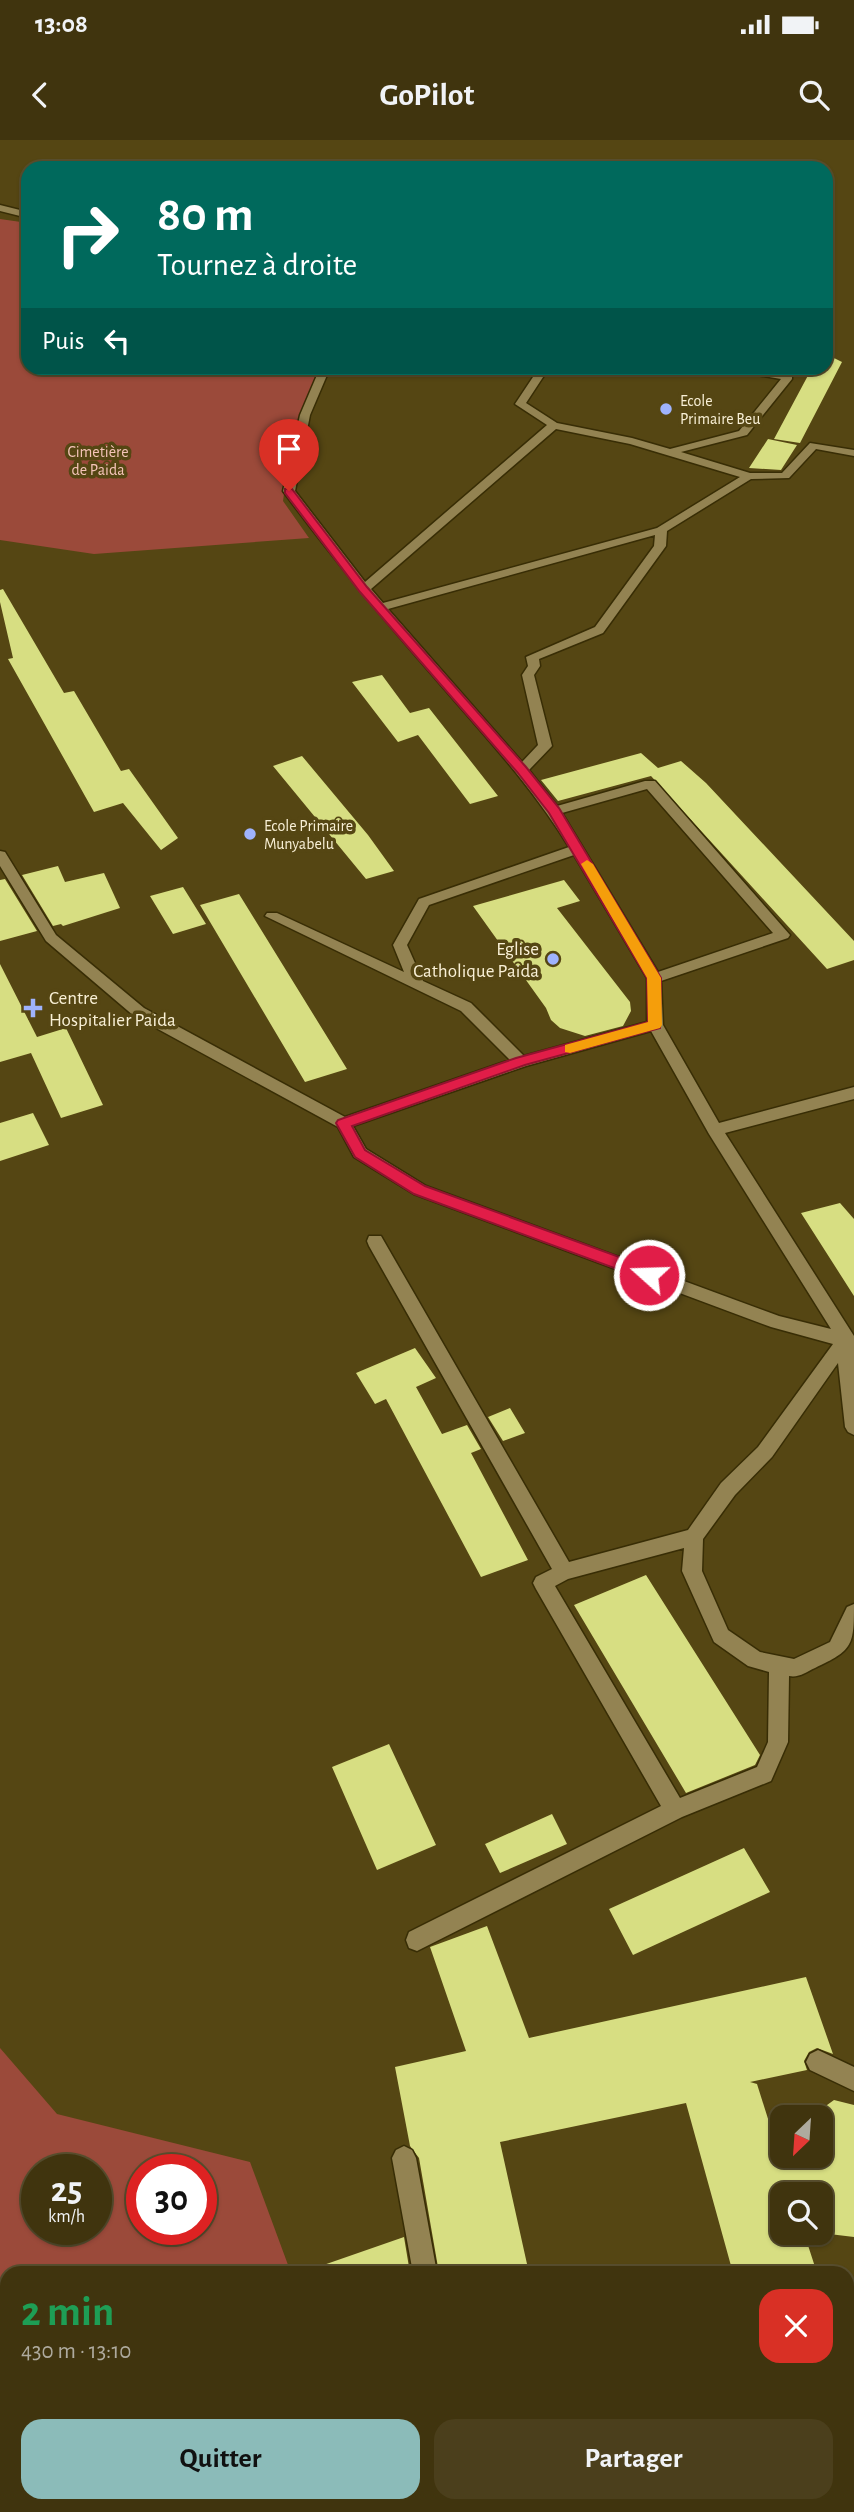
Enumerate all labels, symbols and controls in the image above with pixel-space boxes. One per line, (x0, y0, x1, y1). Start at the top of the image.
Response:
text: 13:08 (35, 11, 88, 37)
icon: back (21, 76, 59, 114)
icon: search (795, 76, 833, 114)
text: GoPilot (380, 79, 474, 111)
icon: right (42, 189, 133, 280)
text: 80 m (157, 191, 254, 240)
text: Tournez à droite (157, 249, 357, 281)
icon: left (98, 322, 136, 360)
text: Puis (42, 328, 84, 354)
place label: Ecole Primaire Beu (680, 393, 760, 427)
marker: Ecole Primaire Beu (658, 401, 674, 417)
pin (259, 419, 319, 491)
icon: arrive (270, 430, 308, 468)
park label: Cimetière de Paida (67, 444, 129, 478)
place label: Ecole Primaire Munyabelu (264, 818, 353, 853)
marker: Ecole Primaire Munyabelu (242, 826, 258, 842)
place label: Eglise Catholique Paida (413, 940, 539, 981)
marker: Eglise Catholique Paida (545, 951, 561, 967)
place label: Centre Hospitalier Paida (49, 989, 176, 1030)
marker: Centre Hospitalier Paida (23, 998, 43, 1018)
position arrow (612, 1238, 686, 1312)
north arrow (770, 2105, 833, 2168)
map controls (770, 2105, 833, 2245)
speed limit sign: 30 (126, 2154, 217, 2245)
text: 25 (51, 2173, 82, 2208)
button: search (770, 2182, 833, 2245)
text: km/h (48, 2208, 85, 2226)
button: close (759, 2289, 833, 2363)
text: 2 min (21, 2291, 114, 2333)
text: 430 m · 13:10 (21, 2340, 131, 2363)
button: Quitter (21, 2419, 420, 2499)
button: Partager (434, 2419, 833, 2499)

